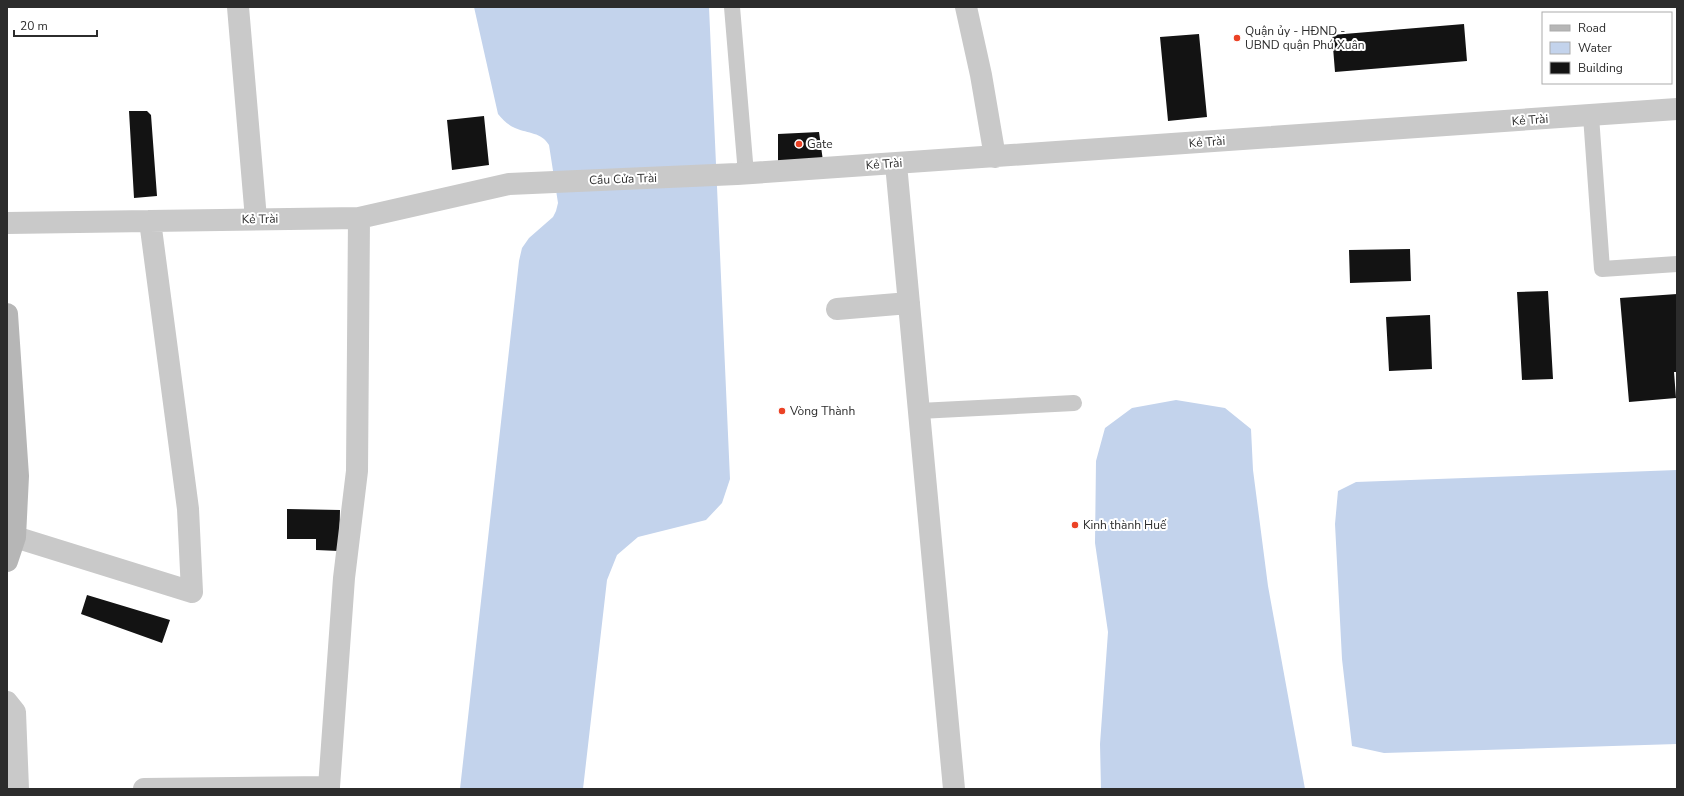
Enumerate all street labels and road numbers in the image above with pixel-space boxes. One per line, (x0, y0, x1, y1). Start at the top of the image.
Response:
street label: Kẻ Trài (1511, 111, 1549, 129)
street label: Kẻ Trài (1188, 133, 1226, 151)
street label: Kẻ Trài (865, 155, 903, 173)
street label: Cầu Cửa Trài (589, 170, 657, 188)
street label: Kẻ Trài (242, 211, 278, 227)

